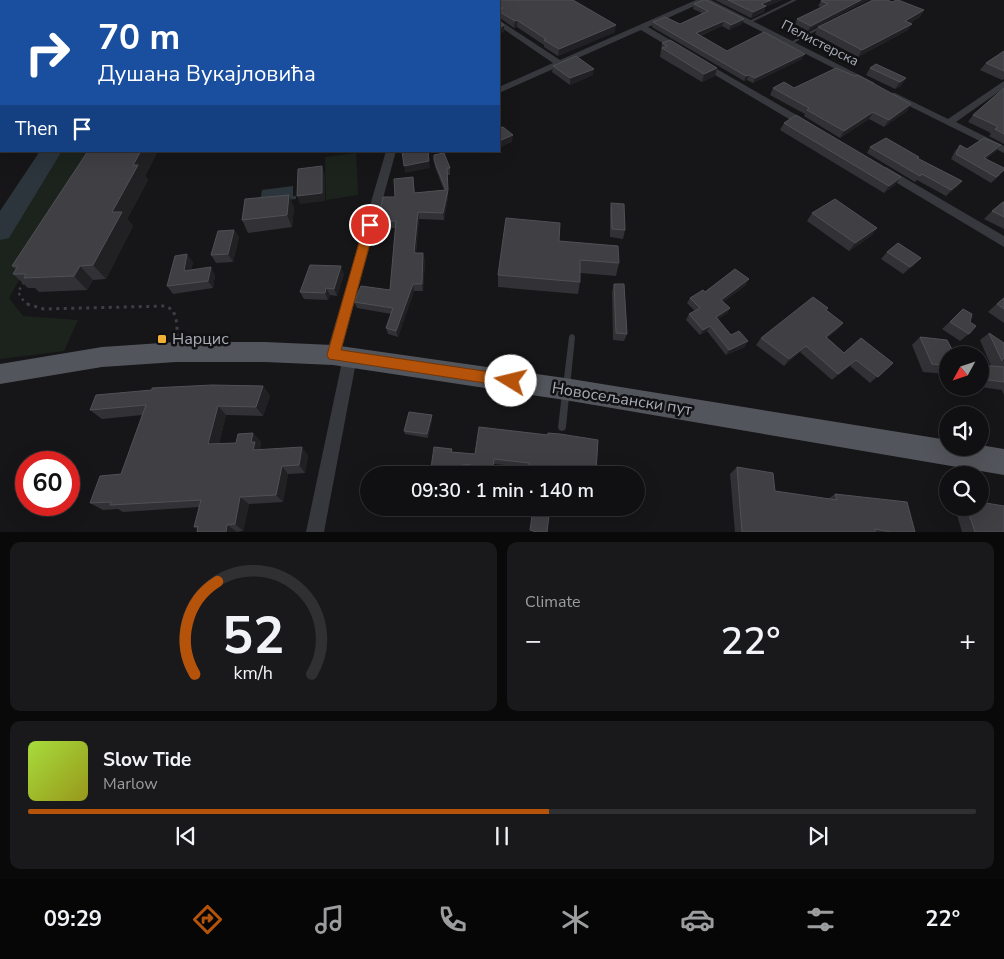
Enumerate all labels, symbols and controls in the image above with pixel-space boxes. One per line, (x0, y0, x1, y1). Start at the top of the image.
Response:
text: 70 m (98, 14, 180, 61)
street label: Пелистерска (778, 15, 862, 71)
icon: right (15, 20, 80, 85)
text: Душана Вукајловића (98, 59, 316, 89)
icon: arrive (68, 115, 96, 143)
text: Then (15, 116, 58, 142)
pin (349, 204, 391, 246)
icon: arrive (356, 211, 384, 239)
place label: Нарцис (172, 328, 229, 350)
marker: Нарцис (156, 333, 168, 345)
north arrow (939, 346, 989, 396)
map controls (939, 346, 989, 516)
position arrow (484, 354, 536, 406)
street label: Новосељански пут (550, 377, 694, 421)
button: sound (939, 406, 989, 456)
speed limit sign: 60 (15, 451, 80, 516)
button: search (939, 466, 989, 516)
text: 09:30 · 1 min · 140 m (411, 478, 594, 504)
text: Climate (525, 591, 580, 613)
text: 52 (222, 600, 285, 671)
text: 22° (721, 616, 780, 667)
text: − (525, 622, 542, 660)
text: + (959, 622, 976, 660)
text: km/h (234, 661, 273, 685)
text: Slow Tide (103, 747, 191, 773)
text: Marlow (103, 773, 158, 795)
icon: previous (172, 822, 200, 850)
icon: pause (488, 822, 516, 850)
icon: next (804, 822, 832, 850)
icon: directions (190, 902, 225, 937)
icon: music (312, 902, 347, 937)
icon: phone (435, 902, 470, 937)
icon: climate (558, 902, 593, 937)
icon: car (680, 902, 715, 937)
icon: filters (803, 902, 838, 937)
text: 09:29 (44, 904, 102, 934)
text: 22° (925, 904, 960, 934)

